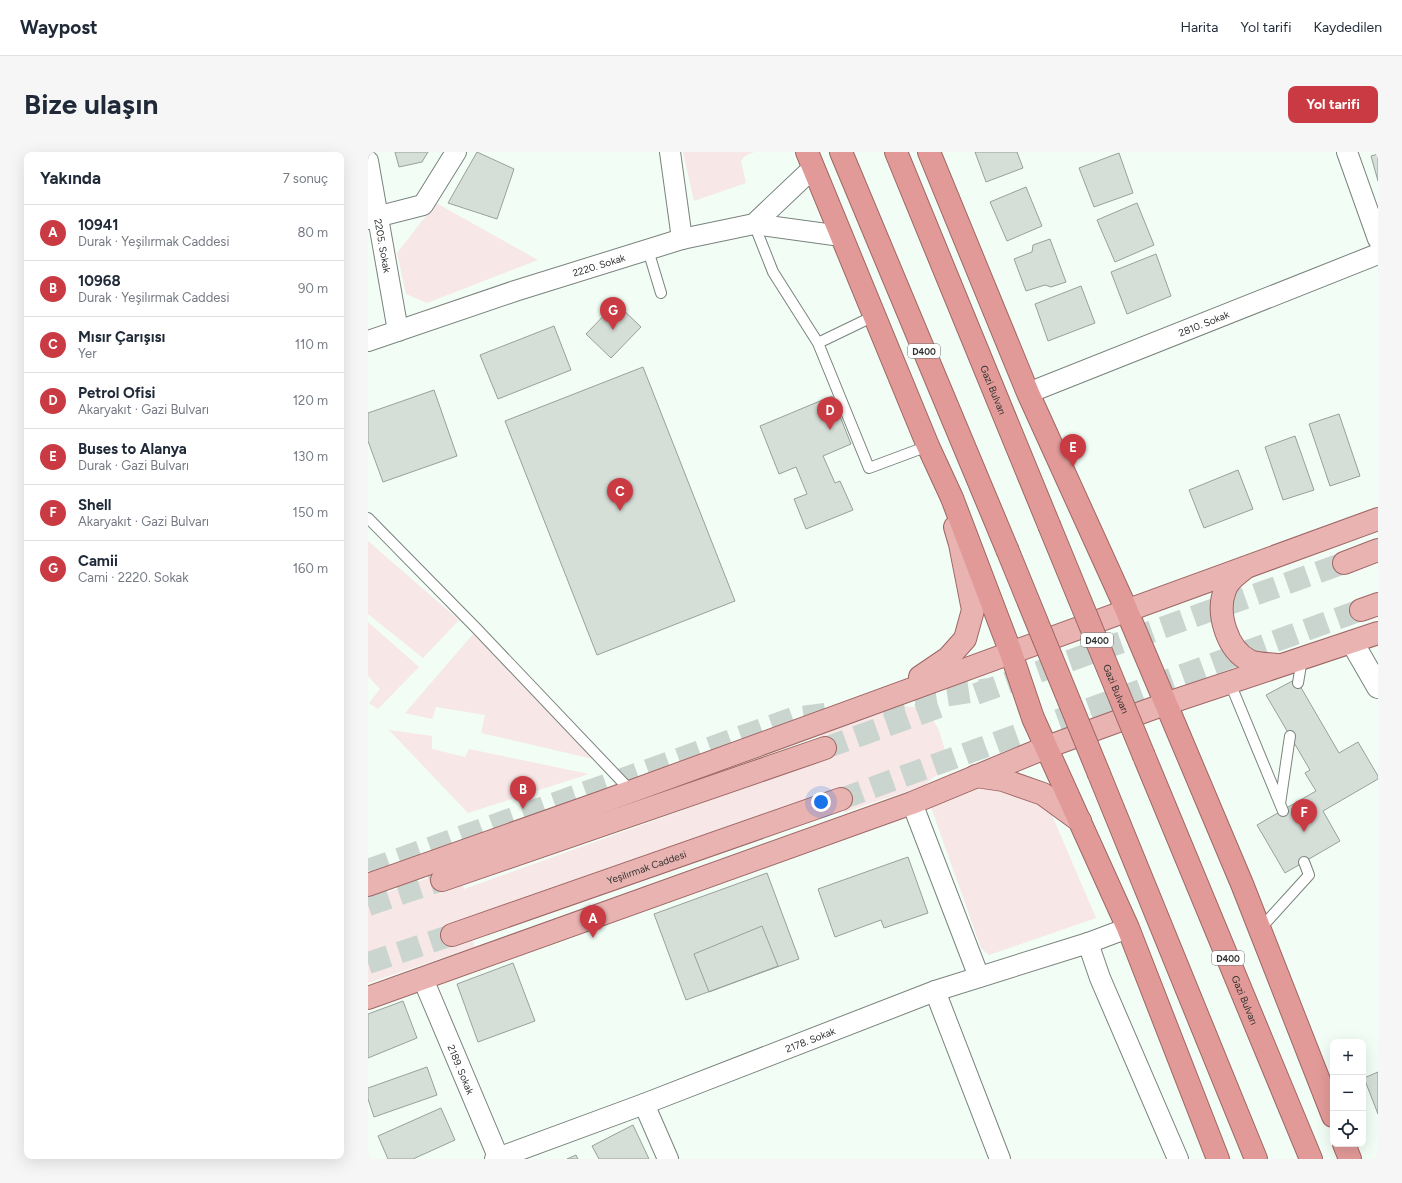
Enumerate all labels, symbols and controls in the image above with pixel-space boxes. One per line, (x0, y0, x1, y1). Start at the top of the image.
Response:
text: Waypost (20, 16, 98, 39)
text: Harita (1180, 19, 1218, 36)
text: Yol tarifi (1240, 19, 1292, 36)
text: Kaydedilen (1314, 19, 1382, 36)
button: Yol tarifi (1288, 86, 1378, 123)
text: Bize ulaşın (24, 87, 158, 121)
text: Yakında (40, 168, 101, 188)
text: 7 sonuç (283, 171, 328, 186)
text: 10941 (78, 216, 119, 234)
street label: 2205. Sokak (372, 218, 394, 274)
text: A (48, 225, 58, 240)
text: 80 m (297, 225, 328, 240)
text: Durak · Yeşilırmak Caddesi (78, 234, 229, 249)
street label: 2220. Sokak (571, 251, 627, 279)
text: 10968 (78, 272, 121, 290)
text: B (49, 281, 57, 296)
text: 90 m (298, 281, 328, 296)
text: Durak · Yeşilırmak Caddesi (78, 290, 229, 305)
pin: G (600, 297, 626, 330)
street label: 2810. Sokak (1176, 307, 1231, 339)
text: Mısır Çarışısı (78, 328, 166, 346)
text: C (48, 337, 58, 352)
text: 110 m (295, 337, 328, 352)
road number: D400 (908, 344, 940, 358)
text: Yer (78, 346, 97, 361)
street label: Gazi Bulvarı (978, 363, 1009, 416)
text: Petrol Ofisi (78, 384, 155, 402)
text: D (48, 393, 58, 408)
text: 120 m (293, 393, 328, 408)
pin: D (817, 397, 843, 430)
text: Akaryakıt · Gazi Bulvarı (78, 402, 209, 417)
pin: E (1060, 434, 1086, 467)
text: Buses to Alanya (78, 440, 187, 458)
text: E (49, 449, 57, 464)
text: 130 m (293, 449, 328, 464)
text: Durak · Gazi Bulvarı (78, 458, 189, 473)
pin: C (607, 478, 633, 511)
text: Shell (78, 496, 111, 514)
text: F (49, 505, 57, 520)
text: 150 m (293, 505, 328, 520)
text: Akaryakıt · Gazi Bulvarı (78, 514, 209, 529)
text: Camii (78, 552, 118, 570)
text: G (48, 561, 58, 576)
text: 160 m (293, 561, 328, 576)
text: Cami · 2220. Sokak (78, 570, 188, 585)
road number: D400 (1081, 633, 1113, 647)
street label: Gazi Bulvarı (1100, 662, 1132, 715)
pin: B (510, 776, 536, 809)
your location (811, 792, 831, 812)
pin: F (1291, 799, 1317, 832)
street label: Yeşilırmak Caddesi (605, 847, 688, 887)
pin: A (580, 905, 606, 938)
road number: D400 (1212, 951, 1244, 965)
street label: Gazi Bulvarı (1229, 973, 1261, 1027)
street label: 2178. Sokak (783, 1024, 837, 1055)
map controls (1330, 1039, 1366, 1147)
button: + (1330, 1039, 1366, 1075)
street label: 2189. Sokak (445, 1042, 477, 1096)
button: − (1330, 1075, 1366, 1111)
button: locate (1330, 1111, 1366, 1147)

